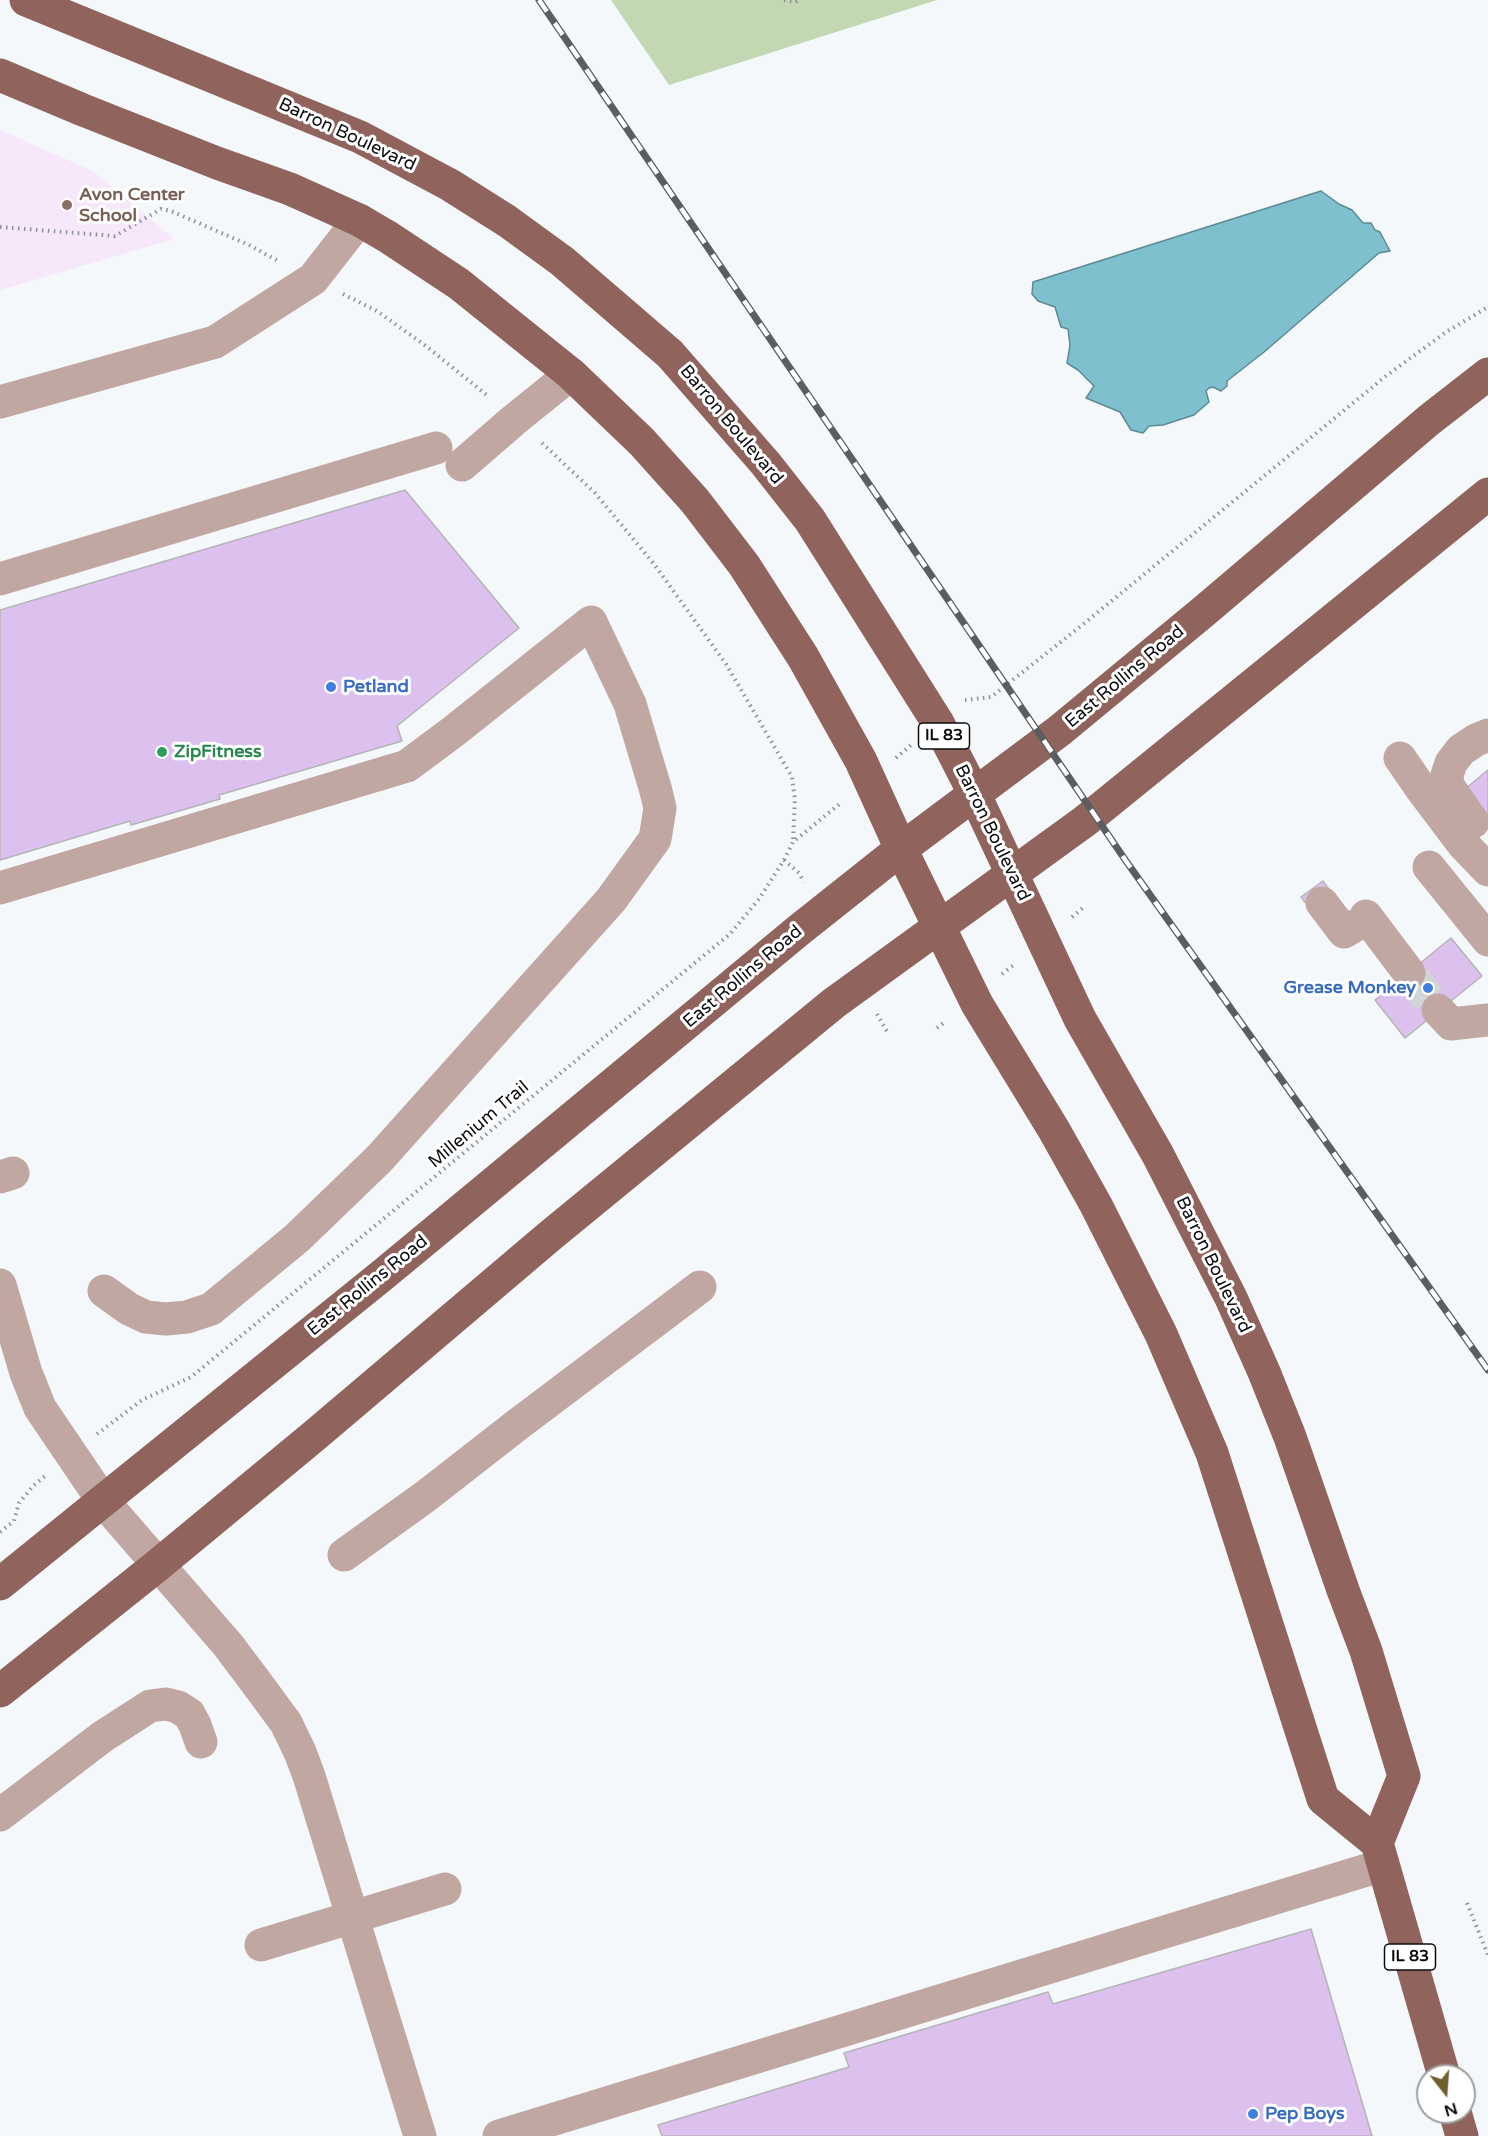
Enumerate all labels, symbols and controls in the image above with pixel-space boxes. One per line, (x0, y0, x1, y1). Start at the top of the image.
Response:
street label: Barron Boulevard (275, 94, 419, 176)
place label: Avon Center School (79, 184, 185, 226)
marker: Avon Center School (60, 198, 74, 212)
street label: Barron Boulevard (675, 361, 787, 489)
street label: East Rollins Road (1061, 621, 1189, 733)
place label: Petland (343, 676, 409, 698)
marker: Petland (324, 680, 338, 694)
road number: IL 83 (918, 723, 970, 749)
place label: ZipFitness (174, 741, 262, 763)
marker: ZipFitness (155, 745, 169, 759)
street label: Barron Boulevard (950, 761, 1034, 905)
street label: East Rollins Road (679, 921, 807, 1033)
place label: Grease Monkey (1283, 977, 1416, 999)
marker: Grease Monkey (1421, 981, 1435, 995)
street label: Millenium Trail (424, 1077, 534, 1173)
street label: Barron Boulevard (1171, 1193, 1255, 1337)
street label: East Rollins Road (304, 1231, 432, 1341)
road number: IL 83 (1384, 1944, 1436, 1970)
north arrow (1416, 2064, 1476, 2124)
text: N (1442, 2098, 1460, 2121)
place label: Pep Boys (1265, 2103, 1345, 2125)
marker: Pep Boys (1246, 2107, 1260, 2121)

